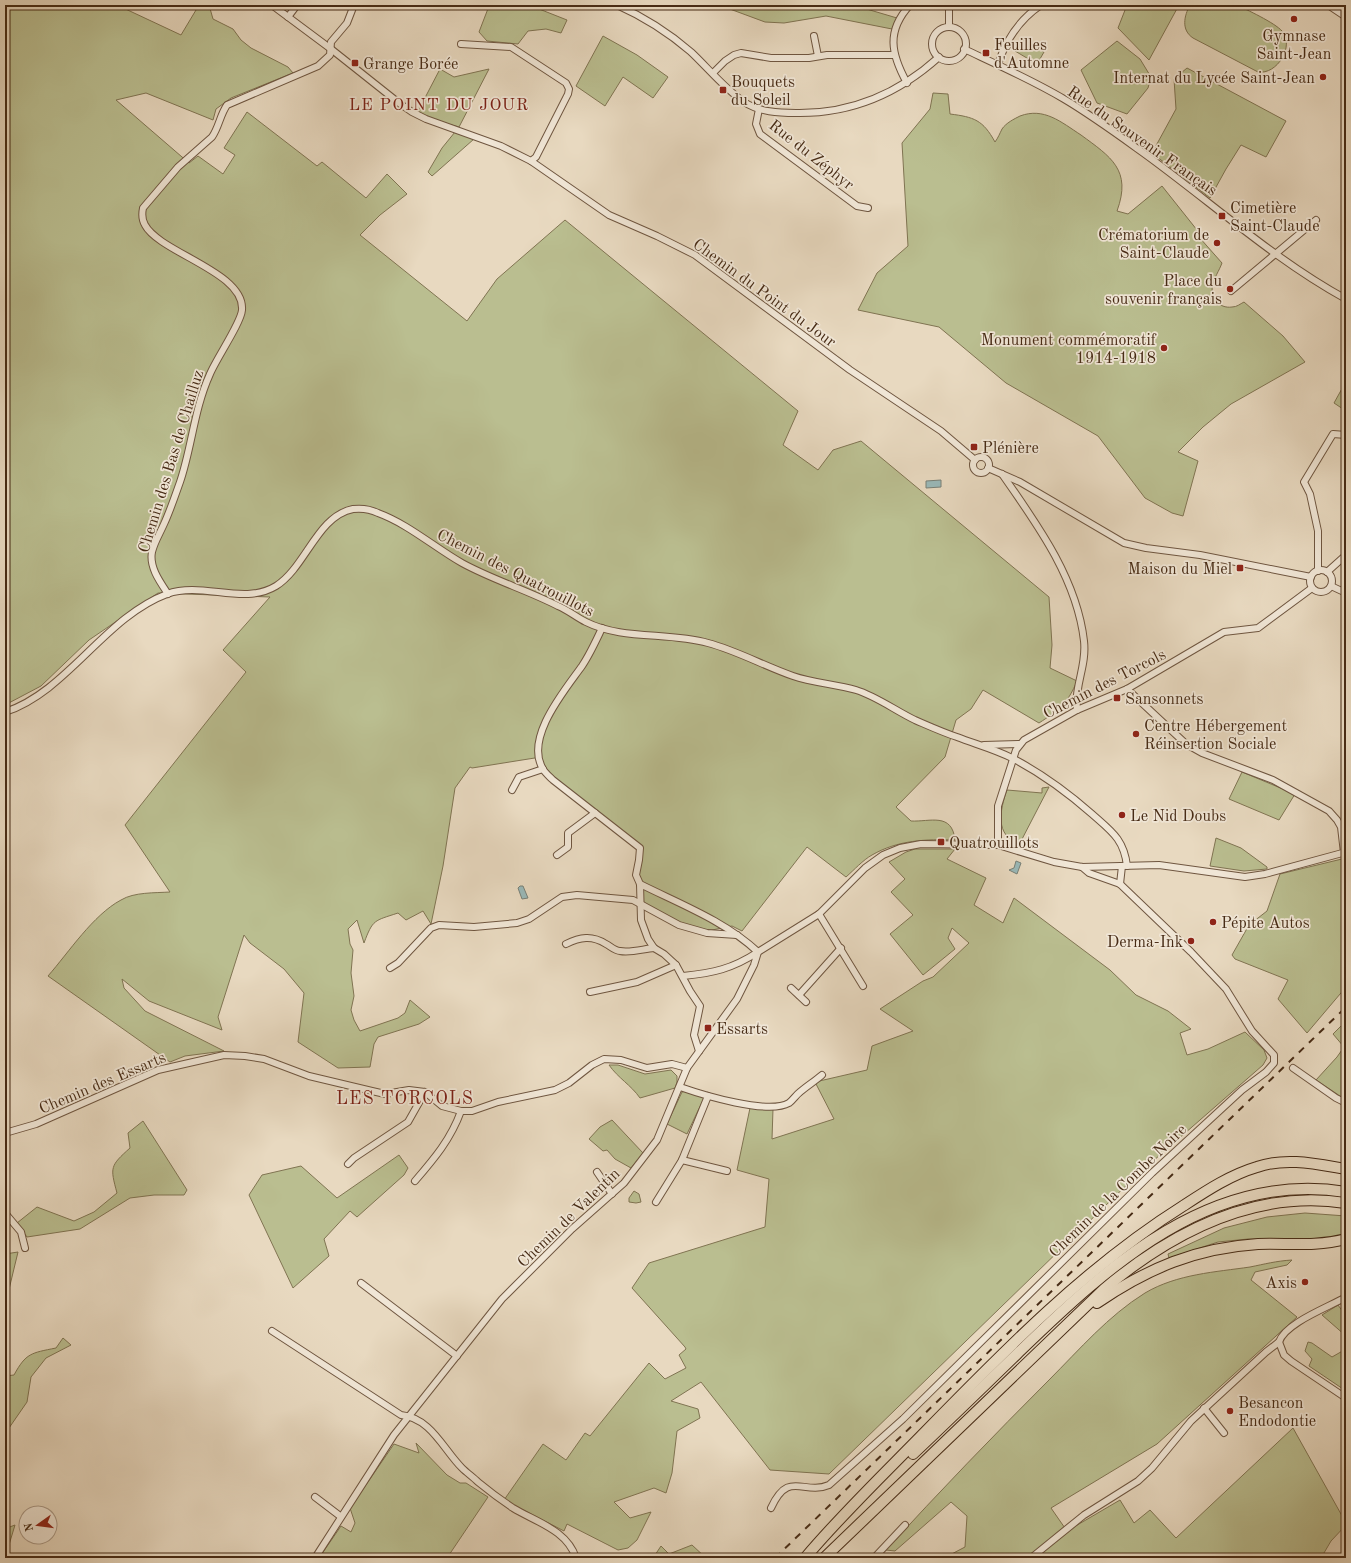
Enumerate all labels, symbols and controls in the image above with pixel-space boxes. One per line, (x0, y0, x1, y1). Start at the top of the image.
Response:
marker: Gymnase Saint-Jean (1289, 14, 1299, 24)
place label: Gymnase Saint-Jean (1257, 29, 1332, 63)
place label: Feuilles d'Automne (994, 38, 1069, 72)
marker: Feuilles d'Automne (981, 48, 991, 58)
place label: Grange Borée (363, 57, 458, 73)
marker: Grange Borée (350, 58, 360, 68)
place label: Internat du Lycée Saint-Jean (1113, 71, 1315, 87)
marker: Internat du Lycée Saint-Jean (1318, 72, 1328, 82)
place label: Bouquets du Soleil (731, 75, 795, 109)
street label: Rue du Souvenir Français (1064, 84, 1220, 199)
marker: Bouquets du Soleil (718, 85, 728, 95)
district label: LE POINT DU JOUR (349, 97, 529, 114)
street label: Rue du Zéphyr (765, 118, 857, 194)
place label: Cimetière Saint-Claude (1230, 201, 1320, 235)
marker: Cimetière Saint-Claude (1217, 211, 1227, 221)
place label: Crématorium de Saint-Claude (1098, 228, 1209, 262)
street label: Chemin du Point du Jour (689, 236, 839, 351)
marker: Crématorium de Saint-Claude (1212, 238, 1222, 248)
place label: Place du souvenir français (1105, 274, 1222, 308)
marker: Place du souvenir français (1225, 284, 1235, 294)
place label: Monument commémoratif 1914-1918 (981, 333, 1157, 367)
marker: Monument commémoratif 1914-1918 (1159, 343, 1169, 353)
street label: Chemin des Bas de Chailluz (136, 368, 207, 555)
place label: Plénière (982, 441, 1039, 457)
marker: Plénière (969, 442, 979, 452)
street label: Chemin des Quatrouillots (434, 527, 596, 620)
place label: Maison du Miel (1128, 562, 1232, 578)
marker: Maison du Miel (1235, 563, 1245, 573)
street label: Chemin des Torcols (1041, 647, 1169, 723)
place label: Sansonnets (1125, 692, 1204, 708)
marker: Sansonnets (1112, 693, 1122, 703)
place label: Centre Hébergement Réinsertion Sociale (1144, 719, 1288, 753)
marker: Centre Hébergement Réinsertion Sociale (1131, 729, 1141, 739)
place label: Le Nid Doubs (1130, 809, 1226, 825)
marker: Le Nid Doubs (1117, 810, 1127, 820)
place label: Quatrouillots (949, 836, 1039, 852)
marker: Quatrouillots (936, 837, 946, 847)
place label: Pépite Autos (1221, 916, 1310, 932)
marker: Pépite Autos (1208, 917, 1218, 927)
place label: Derma-Ink (1107, 935, 1183, 951)
marker: Derma-Ink (1186, 936, 1196, 946)
place label: Essarts (716, 1022, 768, 1038)
marker: Essarts (703, 1023, 713, 1033)
street label: Chemin des Essarts (37, 1050, 169, 1118)
district label: LES TORCOLS (336, 1090, 474, 1108)
street label: Chemin de la Combe Noire (1047, 1122, 1190, 1261)
street label: Chemin de Valentin (515, 1166, 624, 1271)
place label: Axis (1265, 1276, 1297, 1292)
marker: Axis (1300, 1277, 1310, 1287)
place label: Besancon Endodontie (1238, 1396, 1316, 1430)
marker: Besancon Endodontie (1225, 1406, 1235, 1416)
north arrow (18, 1505, 58, 1545)
text: N (23, 1521, 36, 1532)

